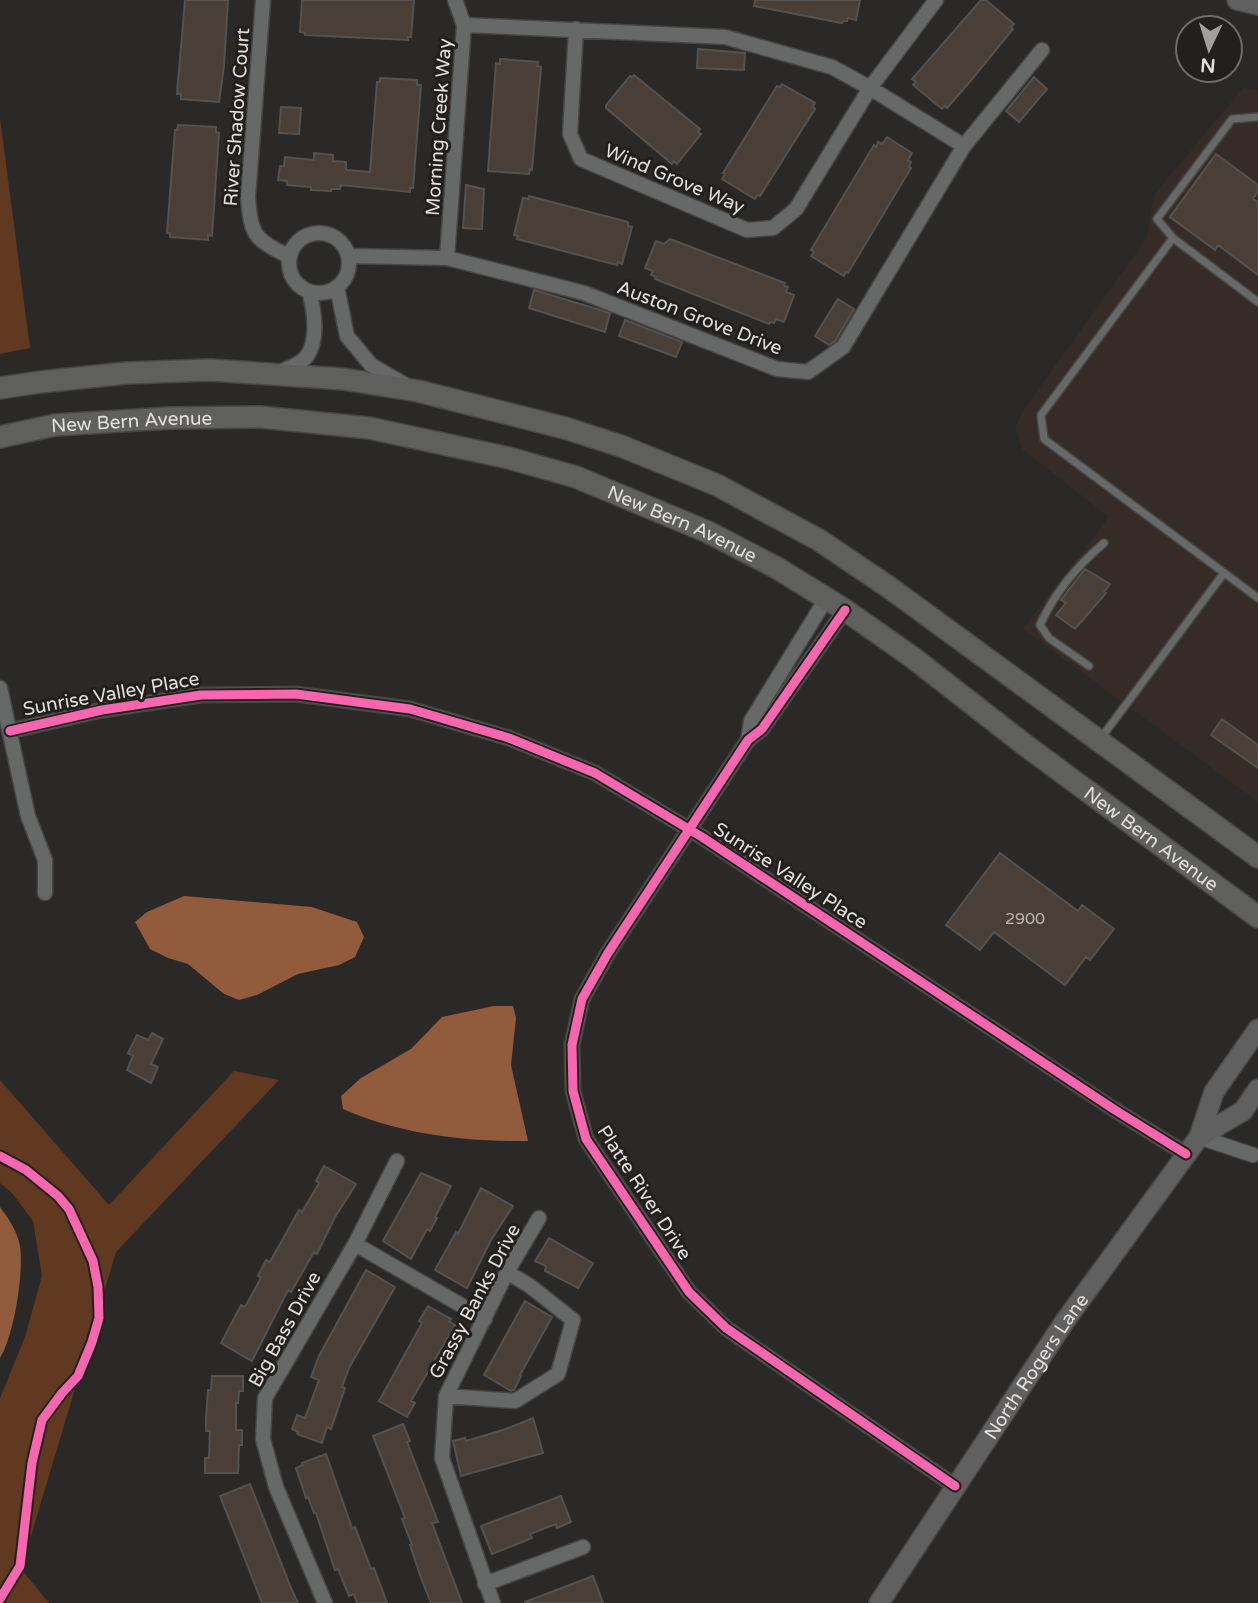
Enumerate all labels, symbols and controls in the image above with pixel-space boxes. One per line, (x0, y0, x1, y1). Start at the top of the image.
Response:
north arrow (1174, 14, 1244, 84)
street label: River Shadow Court (220, 27, 254, 207)
street label: Morning Creek Way (422, 38, 456, 216)
text: N (1200, 53, 1216, 76)
street label: Wind Grove Way (601, 140, 748, 218)
street label: Auston Grove Drive (614, 276, 785, 360)
street label: New Bern Avenue (50, 408, 212, 437)
street label: New Bern Avenue (604, 481, 760, 568)
street label: Sunrise Valley Place (21, 668, 201, 720)
street label: New Bern Avenue (1080, 782, 1222, 896)
street label: Sunrise Valley Place (710, 818, 871, 934)
house number: 2900 (1005, 909, 1045, 929)
street label: Platte River Drive (592, 1121, 696, 1264)
street label: Grassy Banks Drive (425, 1220, 525, 1383)
street label: Big Bass Drive (244, 1268, 326, 1391)
street label: North Rogers Lane (980, 1290, 1093, 1444)

